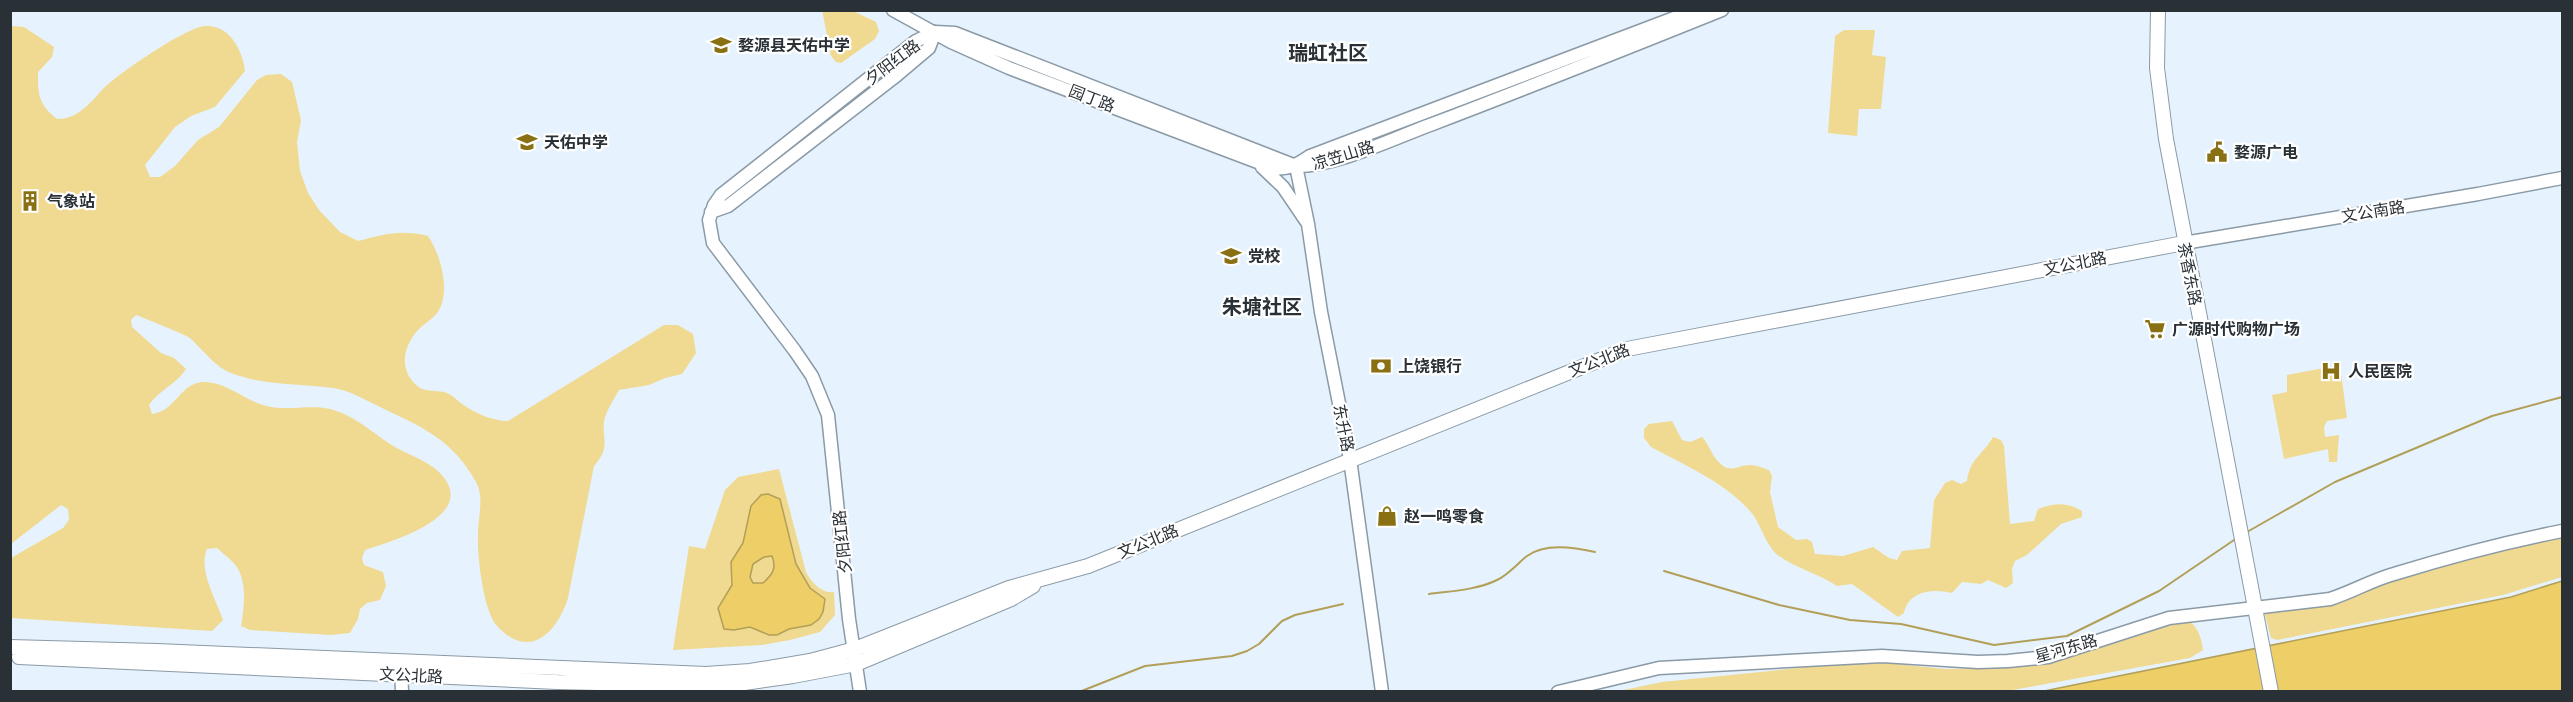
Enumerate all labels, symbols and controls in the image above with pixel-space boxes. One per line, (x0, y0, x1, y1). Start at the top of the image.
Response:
school or university icon: 婺源县天佑中学 (709, 33, 733, 57)
place label: 婺源县天佑中学 (738, 36, 850, 55)
street label: 夕阳红路 (861, 36, 924, 89)
district label: 瑞虹社区 (1288, 41, 1368, 65)
street label: 园丁路 (1066, 81, 1118, 116)
school or university icon: 天佑中学 (515, 130, 539, 154)
place label: 天佑中学 (544, 133, 608, 152)
street label: 凉笠山路 (1310, 137, 1377, 174)
public building icon: 婺源广电 (2205, 140, 2229, 164)
place label: 婺源广电 (2234, 143, 2298, 162)
building icon: 气象站 (18, 189, 42, 213)
place label: 气象站 (47, 192, 95, 211)
street label: 文公南路 (2340, 197, 2406, 226)
street label: 茶香东路 (2174, 241, 2205, 307)
school or university icon: 党校 (1219, 244, 1243, 268)
place label: 党校 (1248, 247, 1281, 266)
street label: 文公北路 (2042, 248, 2108, 279)
district label: 朱塘社区 (1222, 295, 1302, 319)
supermarket icon: 广源时代购物广场 (2143, 317, 2167, 341)
place label: 广源时代购物广场 (2172, 320, 2300, 339)
street label: 文公北路 (1566, 340, 1632, 381)
bank icon: 上饶银行 (1369, 354, 1393, 378)
place label: 上饶银行 (1398, 357, 1462, 376)
hospital icon: 人民医院 (2319, 359, 2343, 383)
place label: 人民医院 (2348, 362, 2412, 381)
street label: 东升路 (1330, 403, 1357, 453)
shop icon: 赵一鸣零食 (1375, 504, 1399, 528)
place label: 赵一鸣零食 (1404, 507, 1485, 526)
street label: 夕阳红路 (830, 509, 855, 575)
street label: 文公北路 (1115, 521, 1181, 562)
street label: 星河东路 (2033, 631, 2100, 666)
street label: 文公北路 (379, 664, 443, 687)

